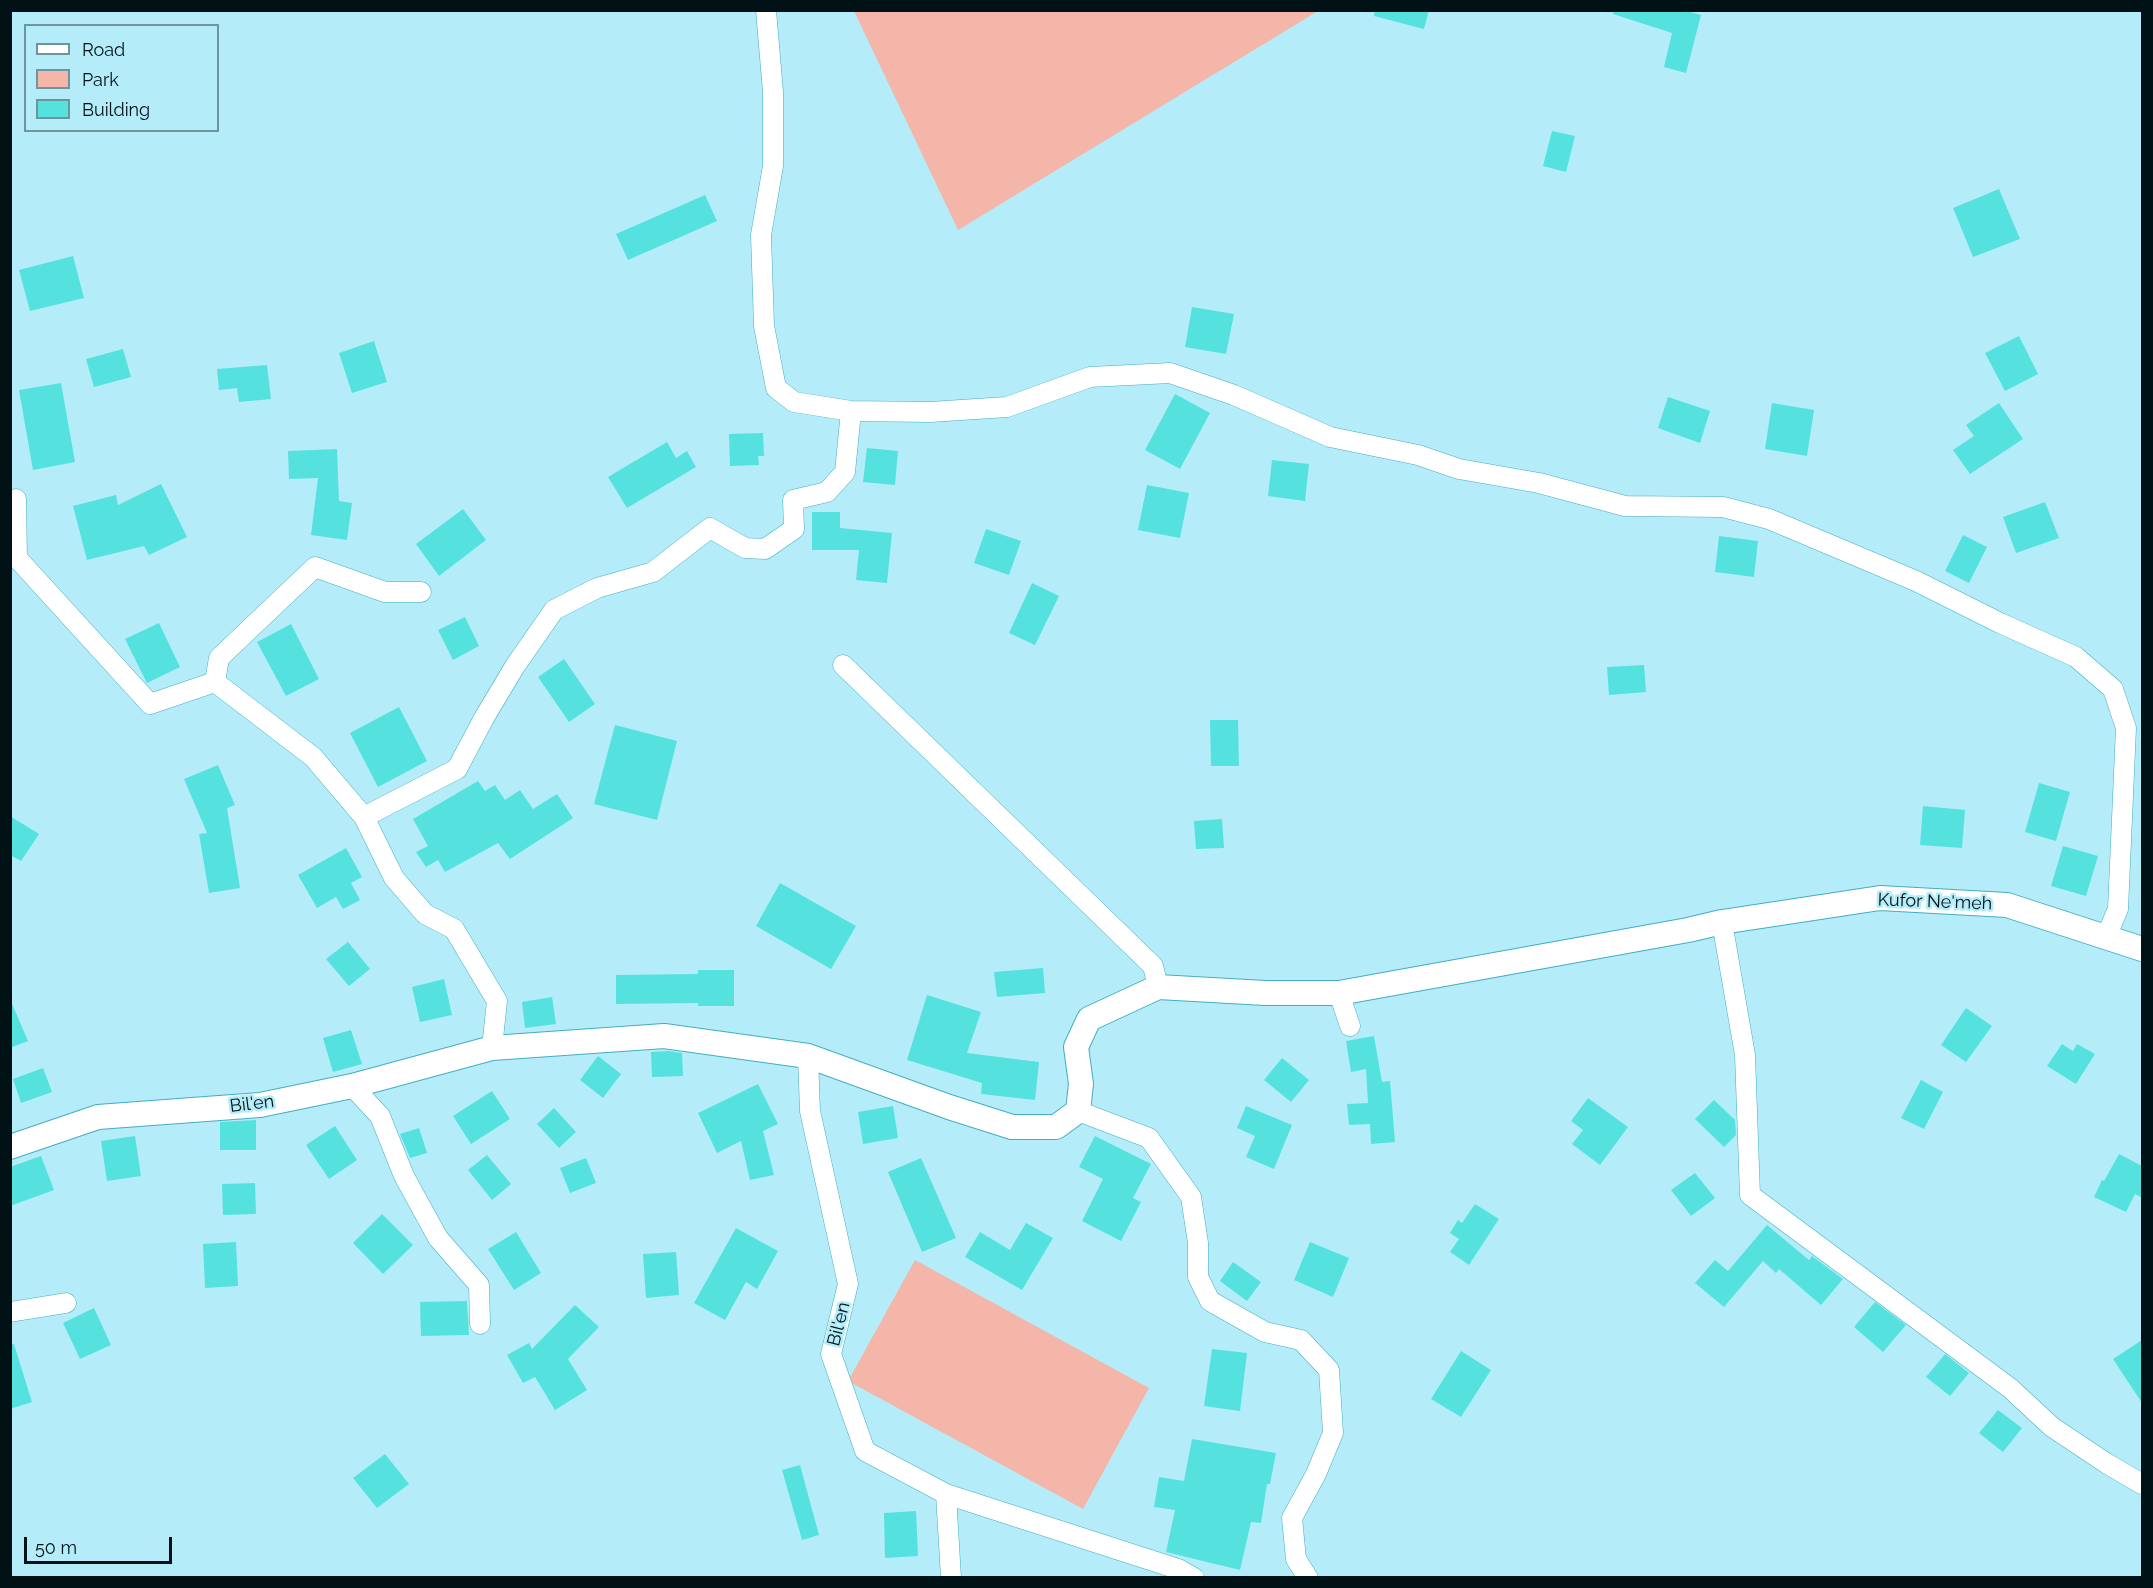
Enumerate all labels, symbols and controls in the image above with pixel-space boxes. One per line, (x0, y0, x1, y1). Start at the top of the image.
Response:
legend (24, 24, 219, 132)
text: Road (82, 39, 125, 60)
text: Park (82, 69, 119, 90)
text: Building (82, 99, 150, 120)
street label: Kufor Ne'meh (1877, 889, 1993, 915)
street label: Bil'en (229, 1091, 275, 1117)
street label: Bil'en (823, 1300, 855, 1348)
scale bar (27, 1525, 176, 1563)
text: 50 m (35, 1537, 77, 1558)

